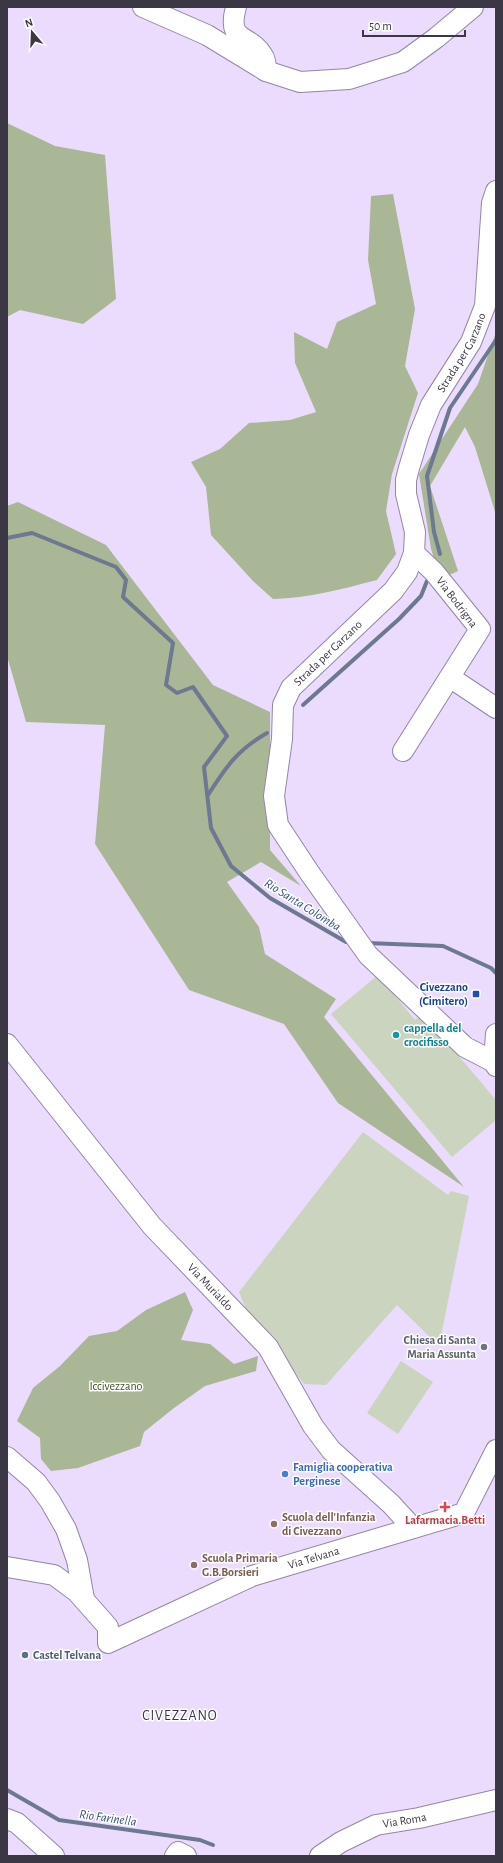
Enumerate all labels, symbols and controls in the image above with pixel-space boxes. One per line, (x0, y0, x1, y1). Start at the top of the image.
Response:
north arrow (12, 12, 52, 52)
scale bar (363, 12, 465, 38)
text: N (23, 17, 34, 29)
text: 50 m (369, 20, 392, 32)
street label: Strada per Garzano (435, 311, 488, 394)
street label: Via Bodrigna (434, 574, 480, 630)
street label: Strada per Garzano (291, 618, 364, 688)
water label: Rio Santa Colomba (262, 877, 343, 934)
place label: Civezzano (Cimitero) (419, 981, 468, 1008)
marker: Civezzano (Cimitero) (471, 989, 481, 999)
place label: cappella del crocifisso (404, 1022, 461, 1048)
marker: cappella del crocifisso (391, 1030, 401, 1040)
street label: Via Murialdo (185, 1261, 235, 1313)
place label: Chiesa di Santa Maria Assunta (403, 1334, 476, 1360)
marker: Chiesa di Santa Maria Assunta (479, 1342, 489, 1352)
park label: Iccivezzano (90, 1380, 143, 1392)
place label: Famiglia cooperativa Perginese (293, 1461, 393, 1487)
marker: Famiglia cooperativa Perginese (280, 1469, 290, 1479)
marker: Lafarmacia.Betti (440, 1502, 450, 1512)
place label: Scuola dell'Infanzia di Civezzano (282, 1511, 376, 1537)
place label: Lafarmacia.Betti (405, 1514, 485, 1526)
marker: Scuola dell'Infanzia di Civezzano (269, 1519, 279, 1529)
street label: Via Telvana (286, 1544, 341, 1571)
place label: Scuola Primaria G.B.Borsieri (202, 1552, 278, 1578)
marker: Scuola Primaria G.B.Borsieri (189, 1560, 199, 1570)
place label: Castel Telvana (33, 1649, 101, 1661)
marker: Castel Telvana (20, 1650, 30, 1660)
district label: CIVEZZANO (142, 1709, 218, 1723)
water label: Rio Farinella (78, 1808, 138, 1829)
street label: Via Roma (382, 1810, 428, 1830)

